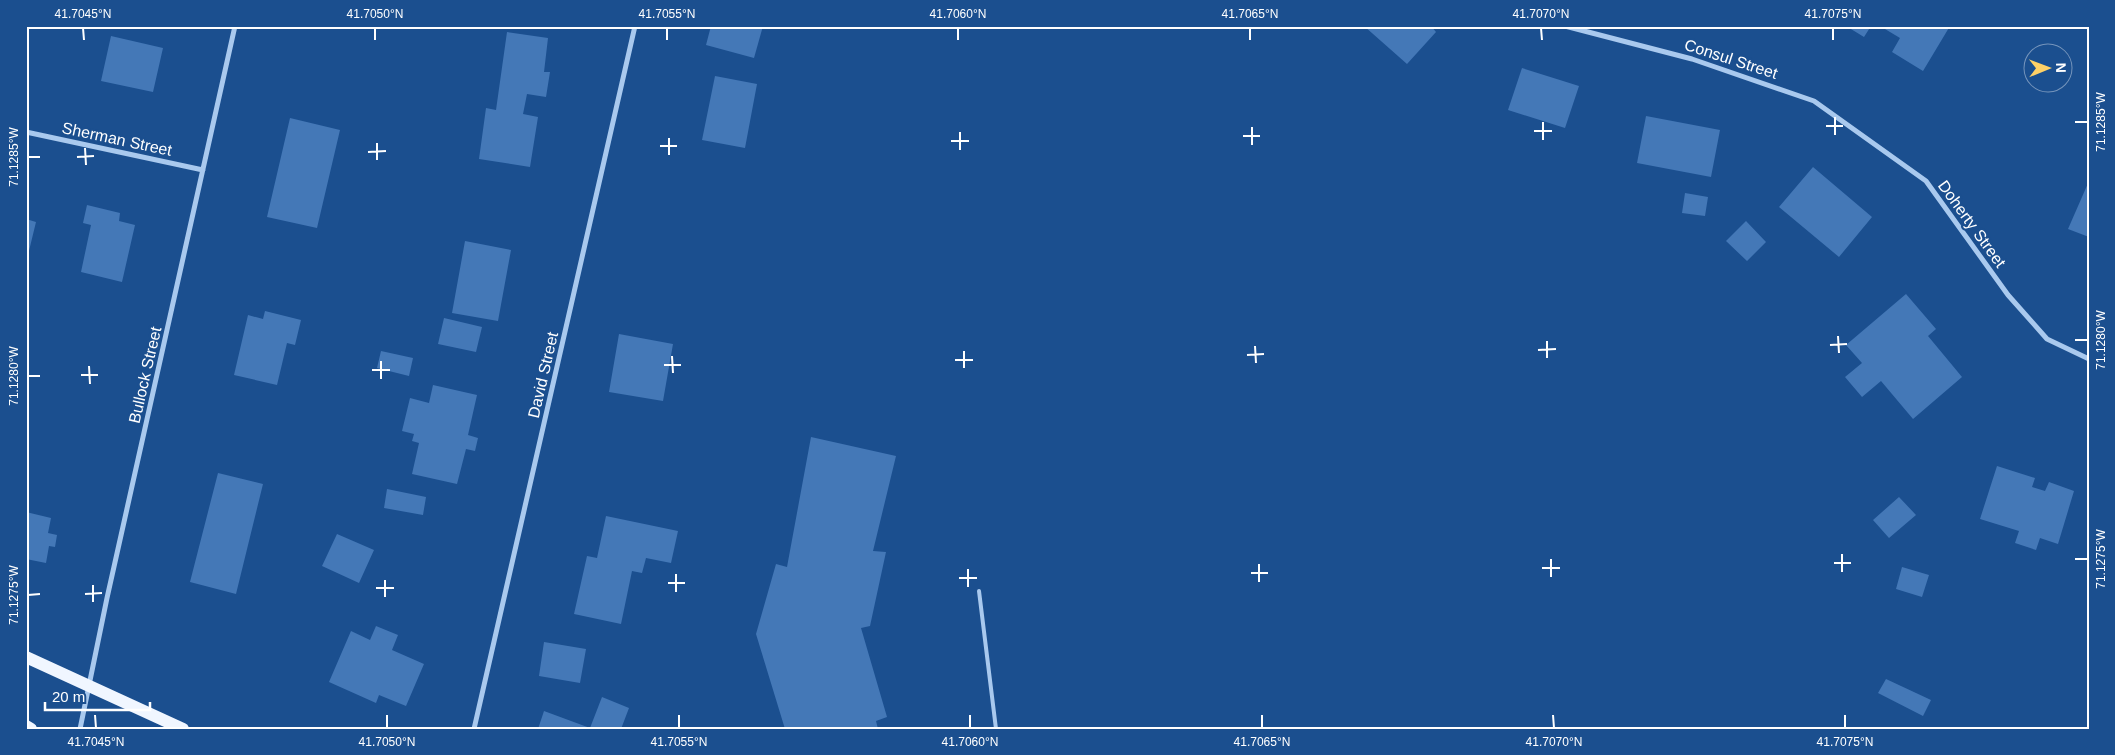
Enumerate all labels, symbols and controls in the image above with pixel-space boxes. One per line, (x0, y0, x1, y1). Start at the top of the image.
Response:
text: 41.7045°N (55, 7, 111, 21)
text: 41.7050°N (347, 7, 403, 21)
text: 41.7055°N (639, 7, 695, 21)
text: 41.7060°N (930, 7, 986, 21)
text: 41.7065°N (1222, 7, 1278, 21)
text: 41.7070°N (1513, 7, 1569, 21)
text: 41.7075°N (1805, 7, 1861, 21)
street label: Consul Street (1682, 36, 1780, 82)
north arrow (2022, 42, 2072, 92)
text: N (2053, 63, 2069, 73)
text: 71.1285°W (2094, 92, 2108, 152)
street label: Sherman Street (60, 119, 174, 159)
text: 71.1285°W (7, 127, 21, 187)
street label: Doherty Street (1935, 177, 2010, 271)
text: 71.1280°W (2094, 310, 2108, 370)
street label: Bullock Street (126, 324, 165, 425)
street label: David Street (525, 330, 561, 420)
text: 71.1280°W (7, 346, 21, 406)
text: 71.1275°W (2094, 529, 2108, 589)
text: 71.1275°W (7, 565, 21, 625)
scale bar (45, 680, 150, 712)
text: 20 m (52, 688, 85, 705)
text: 41.7045°N (68, 735, 124, 749)
text: 41.7050°N (359, 735, 415, 749)
text: 41.7055°N (651, 735, 707, 749)
text: 41.7060°N (942, 735, 998, 749)
text: 41.7065°N (1234, 735, 1290, 749)
text: 41.7070°N (1526, 735, 1582, 749)
text: 41.7075°N (1817, 735, 1873, 749)

